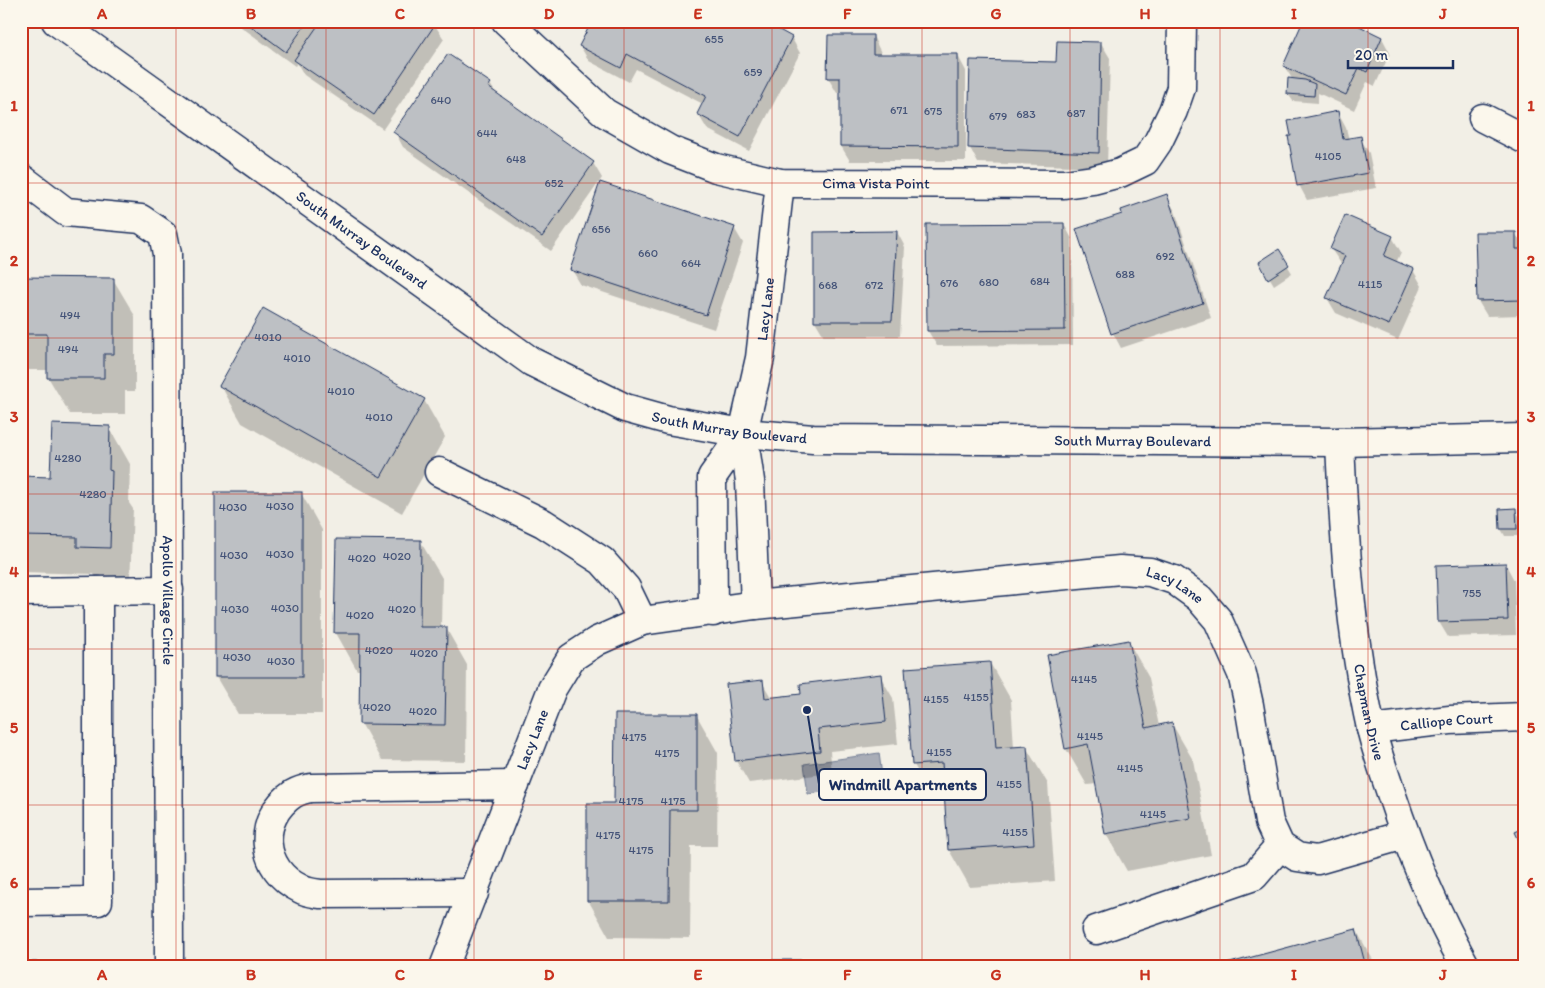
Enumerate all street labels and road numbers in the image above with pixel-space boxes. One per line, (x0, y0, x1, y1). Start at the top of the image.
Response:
street label: Cima Vista Point (822, 174, 930, 193)
street label: South Murray Boulevard (293, 187, 431, 293)
street label: Lacy Lane (753, 276, 778, 342)
street label: South Murray Boulevard (650, 407, 808, 447)
street label: South Murray Boulevard (1054, 431, 1211, 450)
street label: Apollo Village Circle (159, 535, 177, 665)
street label: Lacy Lane (1144, 562, 1208, 607)
street label: Chapman Drive (1350, 662, 1389, 763)
street label: Lacy Lane (512, 707, 552, 772)
street label: Calliope Court (1399, 709, 1494, 735)

